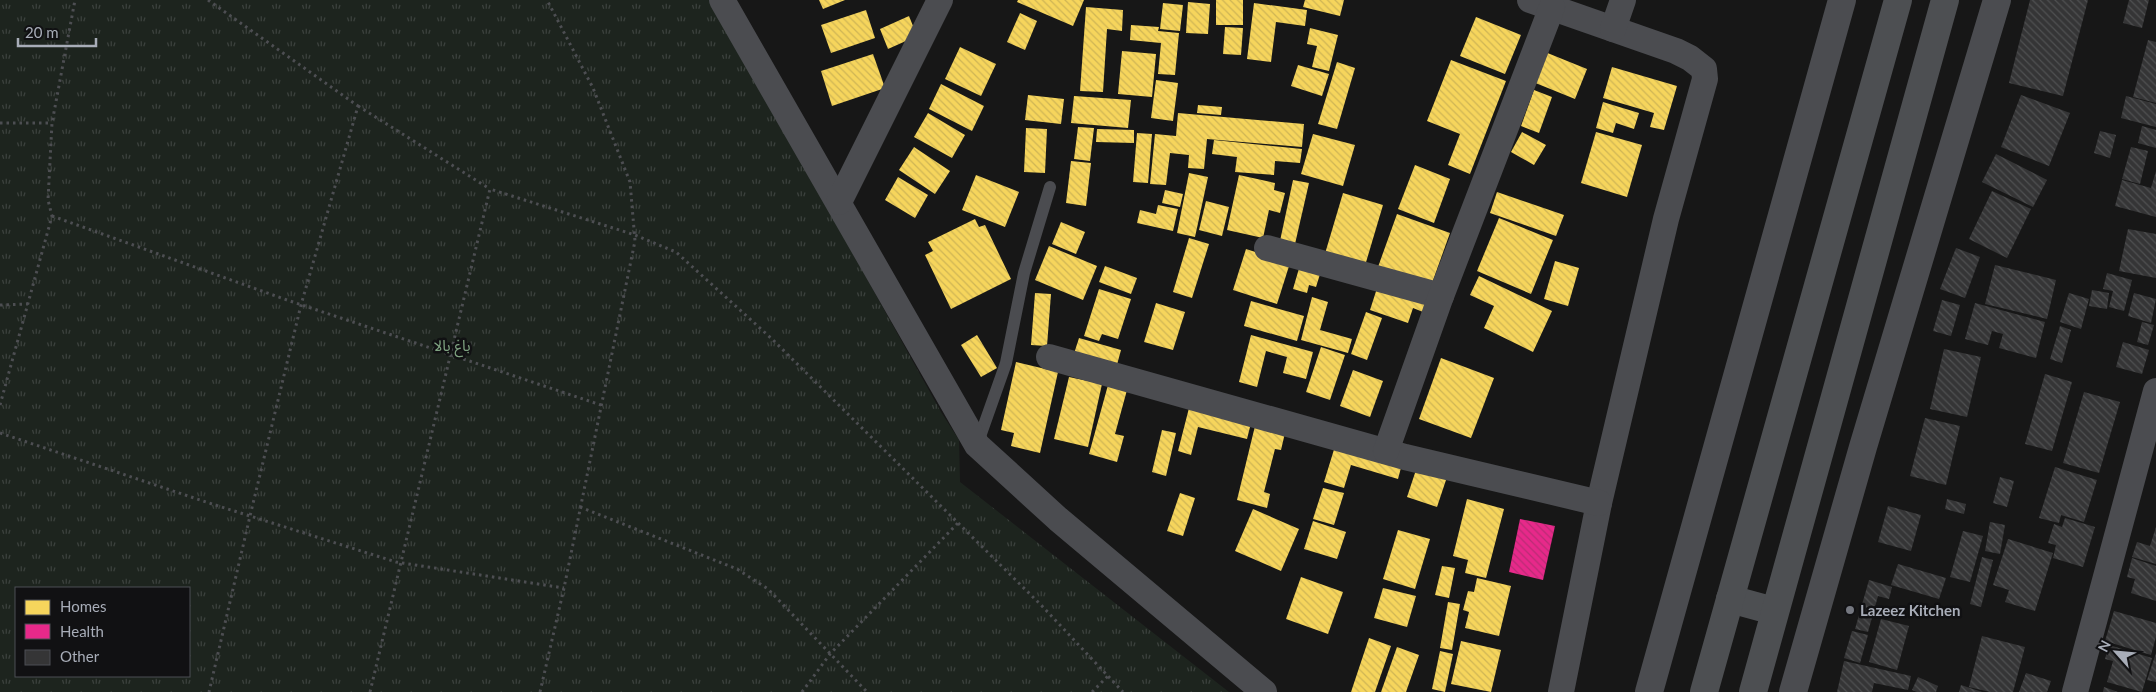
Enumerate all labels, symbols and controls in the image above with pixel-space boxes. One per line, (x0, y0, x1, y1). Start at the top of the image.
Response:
scale bar (18, 15, 95, 47)
text: 20 m (25, 23, 59, 41)
park label: باغ بالا (434, 336, 470, 358)
legend (15, 587, 190, 677)
text: Homes (60, 597, 106, 615)
place label: Lazeez Kitchen (1860, 601, 1961, 619)
marker: Lazeez Kitchen (1844, 604, 1856, 616)
text: Health (60, 622, 104, 640)
north arrow (2091, 627, 2141, 677)
text: N (2094, 637, 2114, 655)
text: Other (60, 647, 100, 665)

